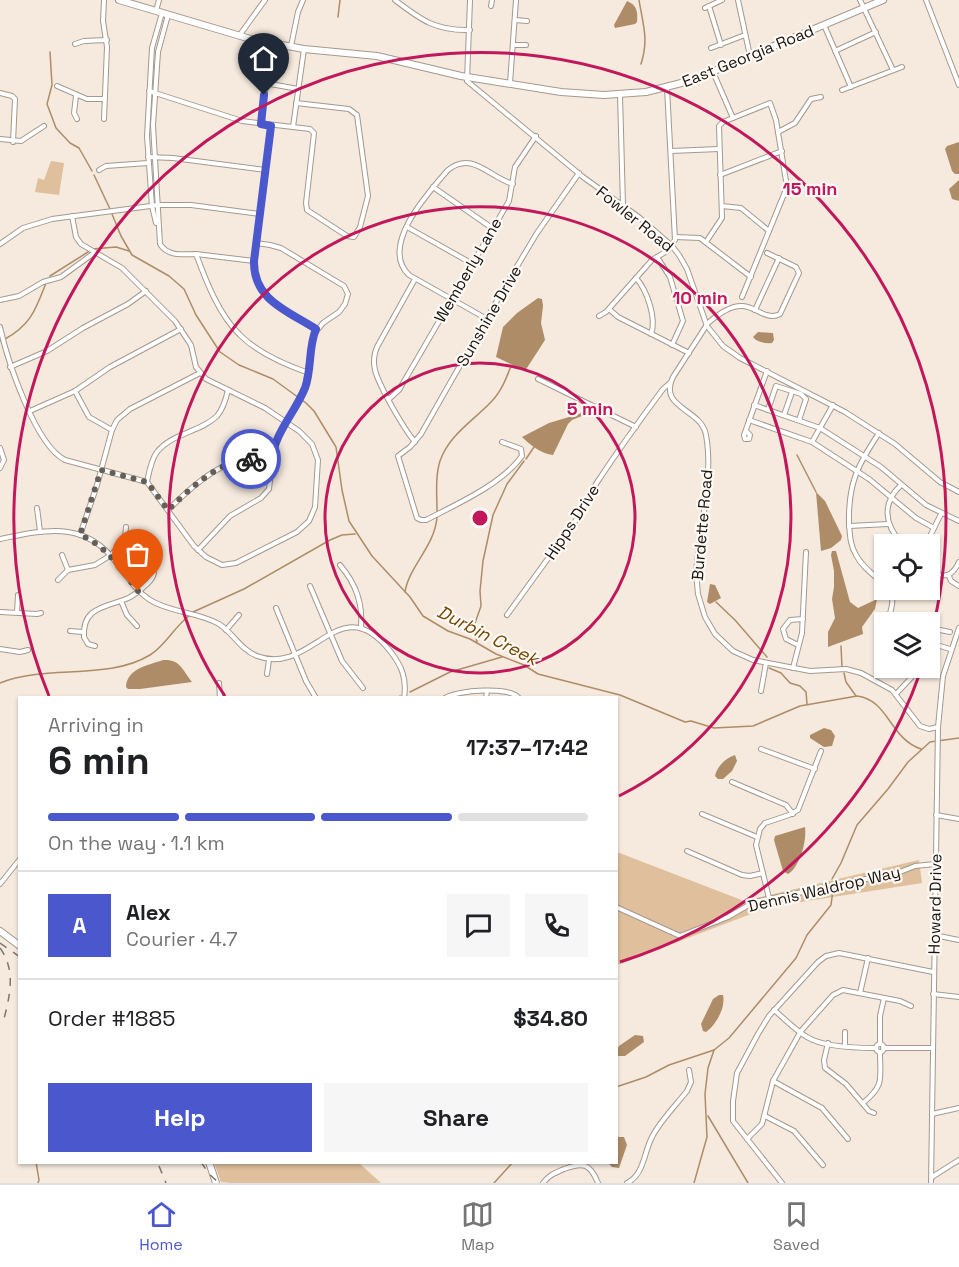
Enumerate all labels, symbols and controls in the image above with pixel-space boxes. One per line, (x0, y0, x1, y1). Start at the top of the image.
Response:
street label: East Georgia Road (679, 20, 817, 92)
pin (238, 33, 289, 95)
icon: home (247, 42, 280, 75)
text: 15 min (783, 177, 837, 200)
street label: Fowler Road (592, 181, 678, 257)
street label: Wemberly Lane (429, 214, 507, 326)
street label: Sunshine Drive (452, 262, 526, 370)
text: 10 min (672, 286, 728, 309)
text: 5 min (567, 397, 613, 420)
courier (221, 429, 281, 489)
icon: bike (235, 443, 268, 476)
street label: Burdette Road (687, 469, 717, 581)
street label: Hipps Drive (540, 480, 604, 564)
centre of rings (470, 508, 490, 528)
pin (112, 529, 163, 591)
map controls (874, 534, 940, 678)
button: locate (874, 534, 940, 600)
icon: bag (121, 538, 154, 571)
water label: Durbin Creek (434, 600, 544, 671)
button: layers (874, 612, 940, 678)
text: Arriving in (48, 712, 144, 738)
text: 17:37–17:42 (466, 733, 588, 761)
text: 6 min (48, 736, 150, 785)
text: On the way · 1.1 km (48, 830, 225, 856)
street label: Howard Drive (924, 854, 946, 954)
street label: Dennis Waldrop Way (746, 861, 902, 917)
button: chat (447, 894, 510, 957)
button: phone (525, 894, 588, 957)
text: Alex (126, 898, 171, 926)
text: A (73, 911, 86, 939)
text: Courier · 4.7 (126, 926, 237, 952)
text: Order #1885 (48, 1004, 175, 1032)
text: $34.80 (513, 1004, 588, 1032)
button: Help (48, 1083, 312, 1152)
button: Share (324, 1083, 588, 1152)
tab: Home (139, 1198, 183, 1255)
tab: Map (461, 1198, 495, 1255)
tab: Saved (773, 1198, 820, 1255)

